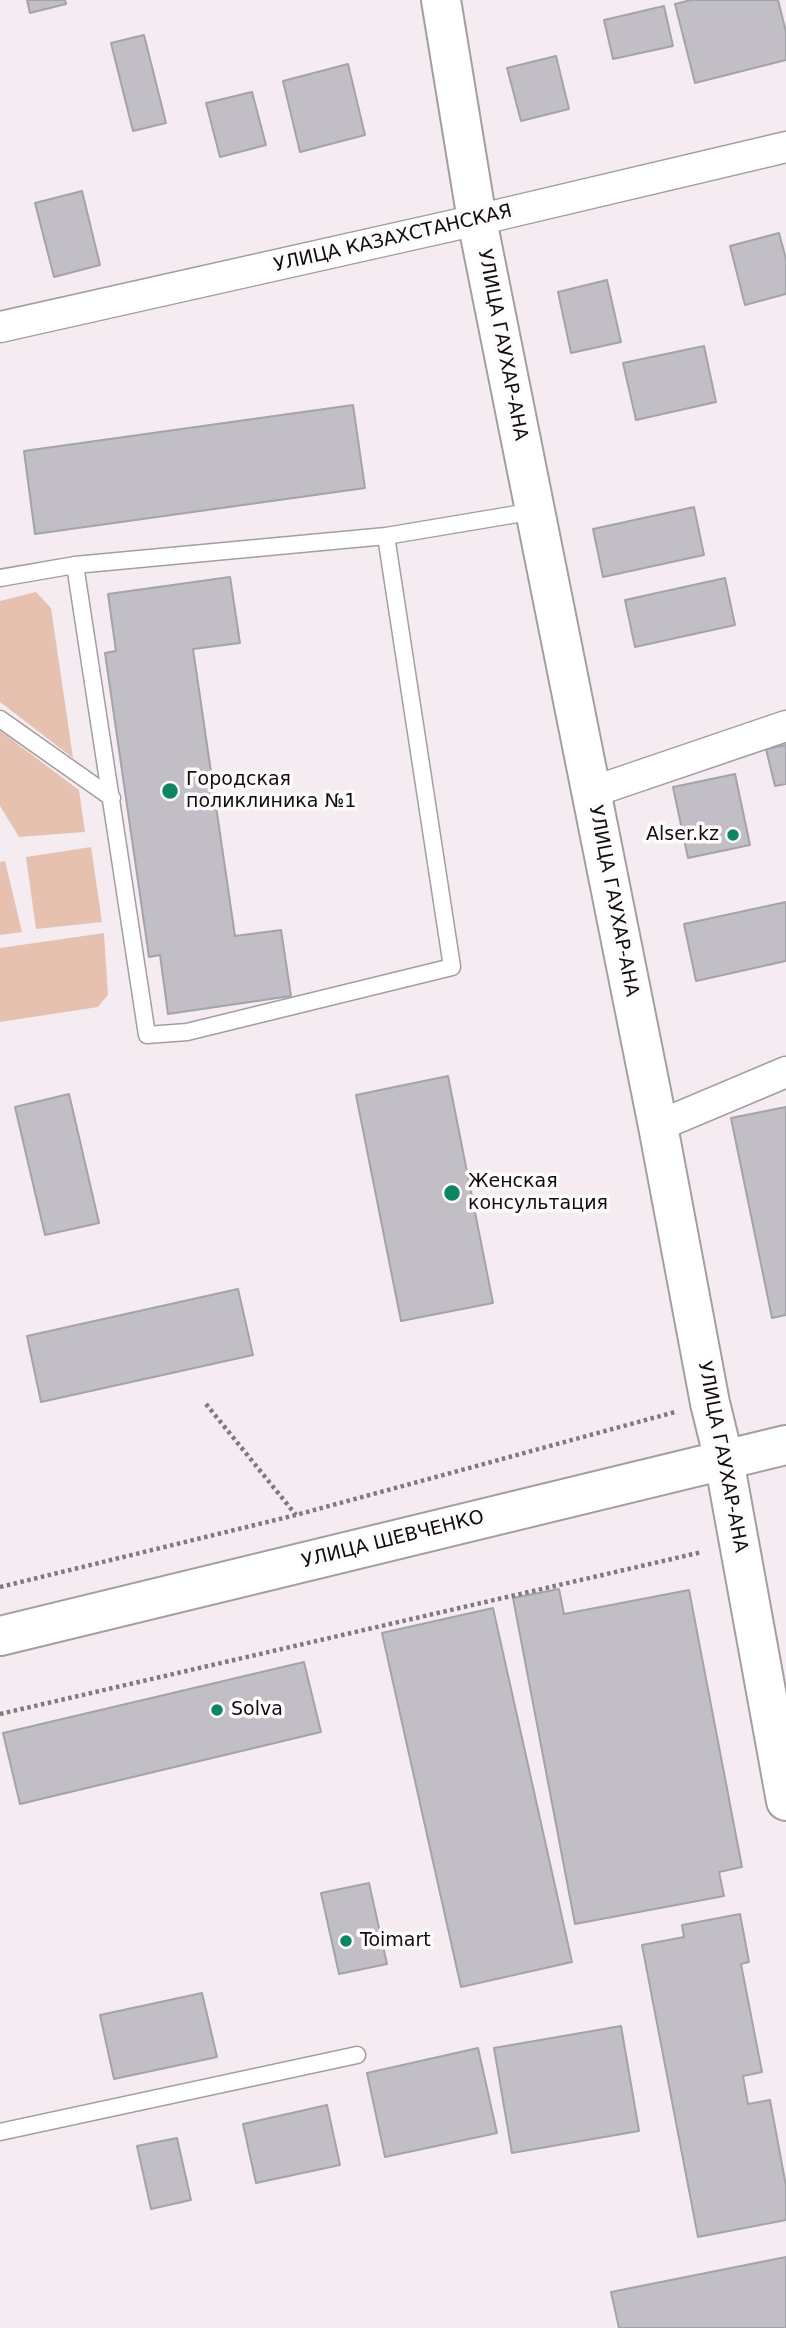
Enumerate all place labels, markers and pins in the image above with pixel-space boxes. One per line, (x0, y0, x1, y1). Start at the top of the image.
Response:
place label: Городская поликлиника №1 (186, 769, 356, 813)
marker: Городская поликлиника №1 (160, 781, 180, 801)
place label: Alser.kz (646, 824, 719, 846)
marker: Alser.kz (725, 827, 741, 843)
place label: Женская консультация (468, 1171, 608, 1215)
marker: Женская консультация (442, 1183, 462, 1203)
place label: Solva (231, 1699, 283, 1721)
marker: Solva (209, 1702, 225, 1718)
place label: Toimart (360, 1930, 431, 1952)
marker: Toimart (338, 1933, 354, 1949)

